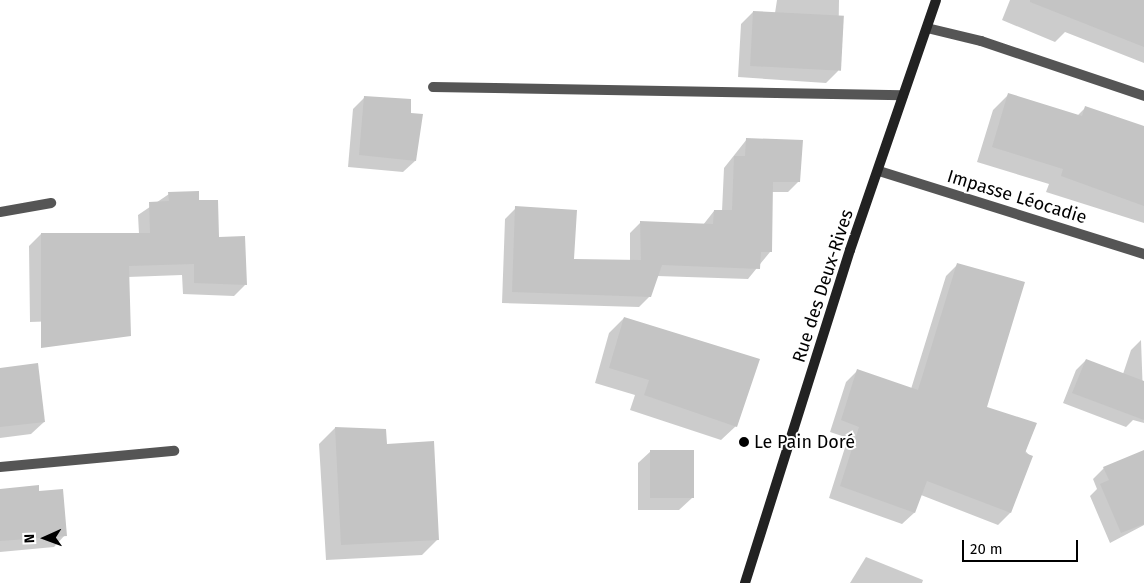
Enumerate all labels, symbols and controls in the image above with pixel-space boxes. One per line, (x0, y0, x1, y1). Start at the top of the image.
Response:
street label: Impasse Léocadie (945, 166, 1089, 228)
street label: Rue des Deux-Rives (788, 207, 858, 365)
place label: Le Pain Doré (754, 431, 855, 453)
marker: Le Pain Doré (738, 436, 750, 448)
north arrow (20, 513, 70, 563)
scale bar (964, 530, 1080, 562)
text: N (21, 534, 38, 543)
text: 20 m (970, 540, 1003, 558)

